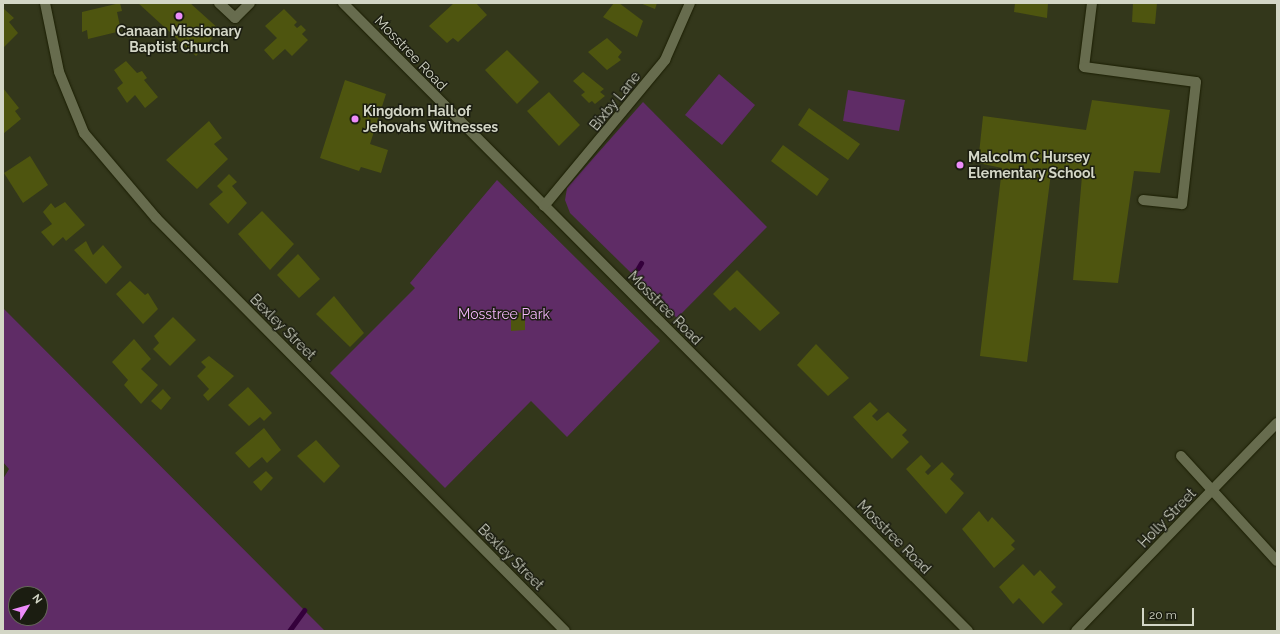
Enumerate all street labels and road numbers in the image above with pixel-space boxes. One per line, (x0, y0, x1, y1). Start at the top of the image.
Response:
street label: Mosstree Road (371, 12, 451, 94)
street label: Bixby Lane (586, 68, 644, 134)
street label: Mosstree Road (625, 268, 705, 348)
street label: Bexley Street (247, 291, 319, 363)
street label: Holly Street (1135, 485, 1199, 551)
street label: Mosstree Road (854, 497, 934, 577)
street label: Bexley Street (475, 521, 547, 593)

